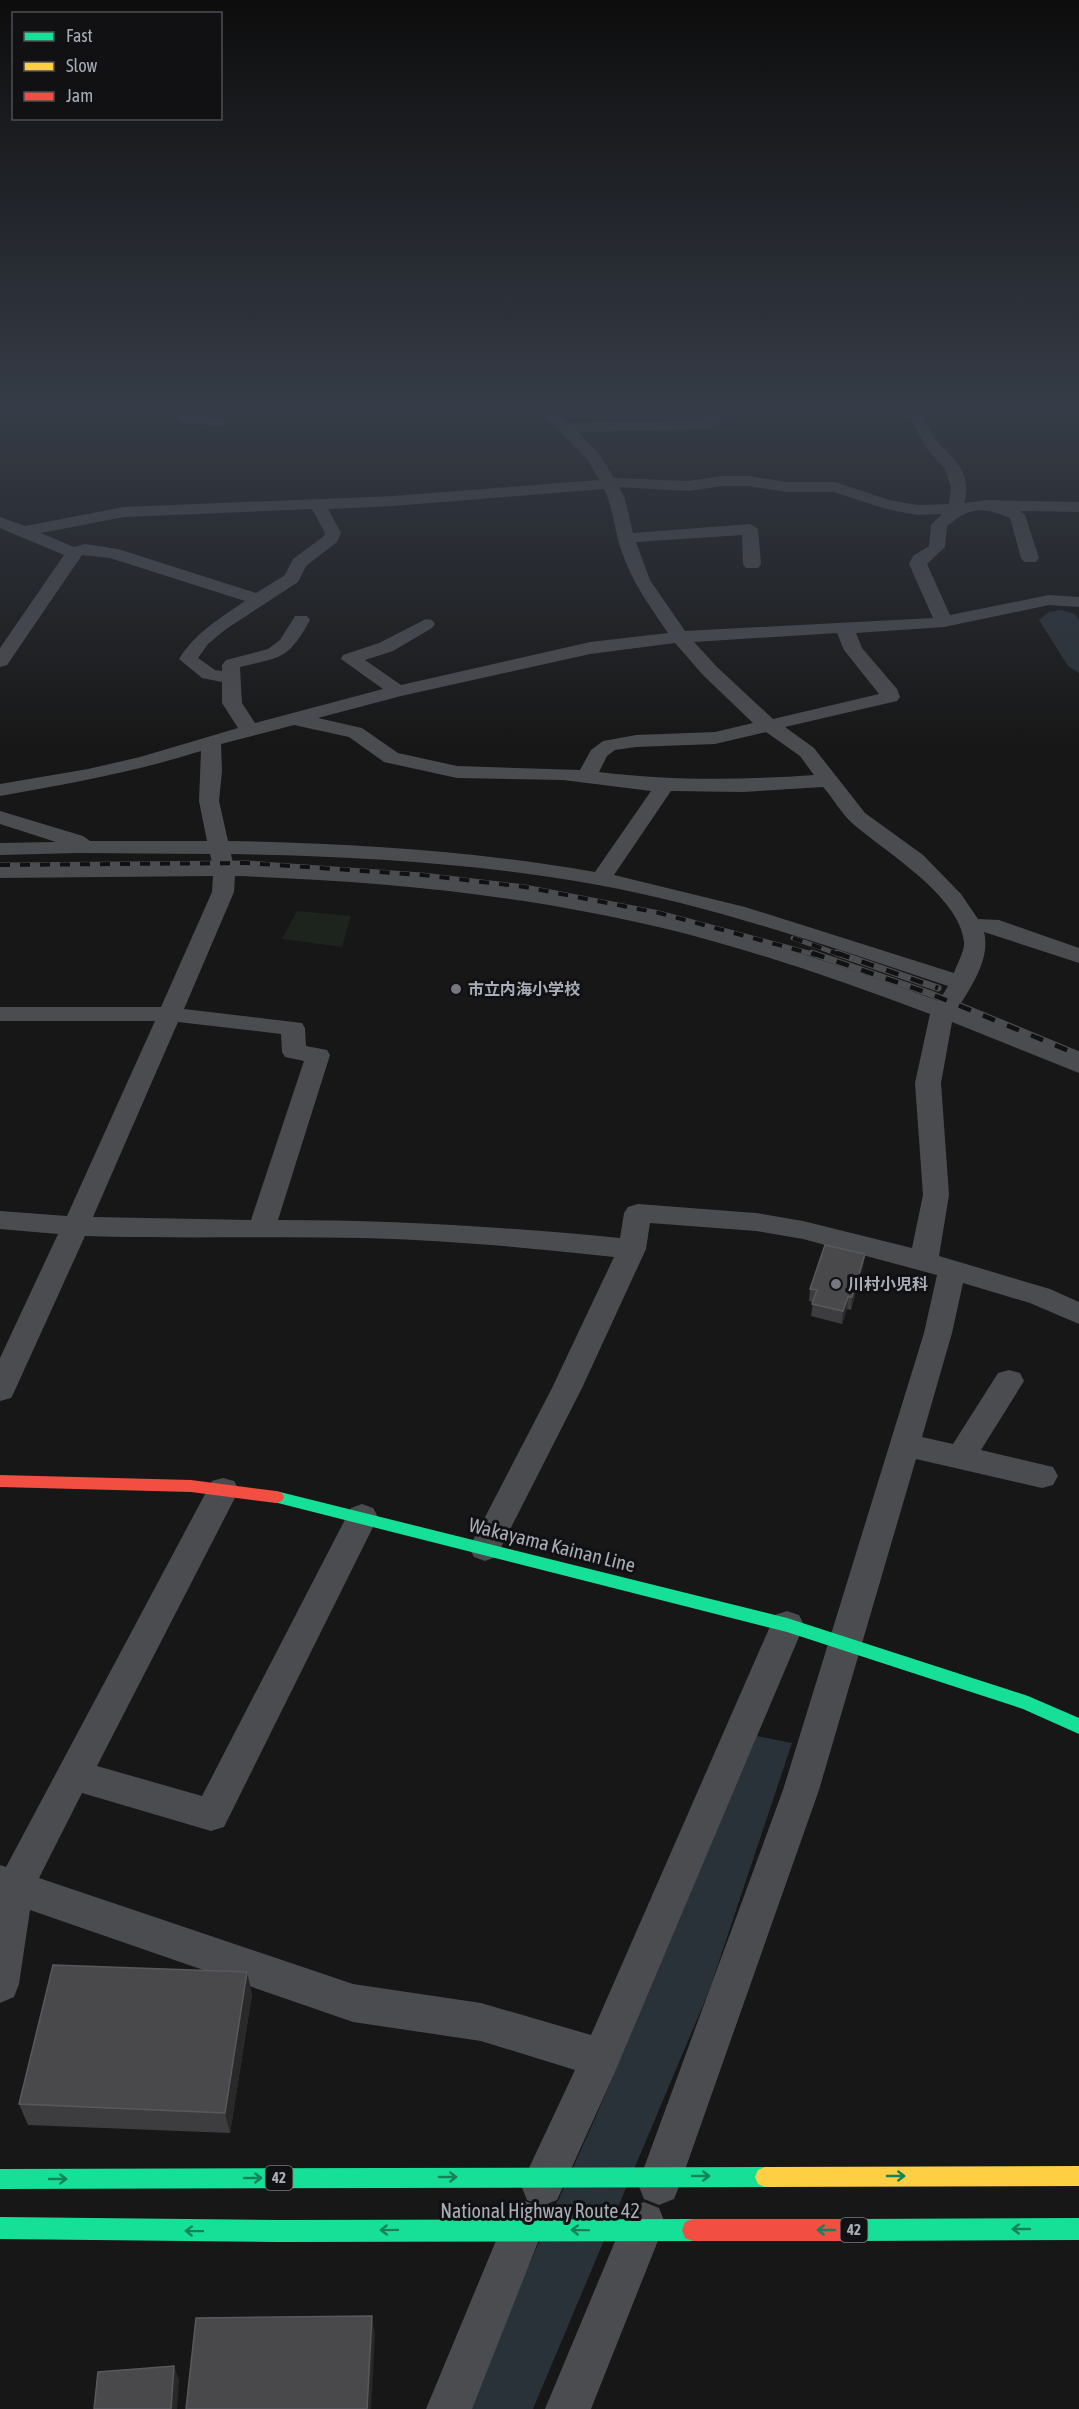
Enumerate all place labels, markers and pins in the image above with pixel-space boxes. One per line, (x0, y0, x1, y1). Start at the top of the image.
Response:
place label: 市立内海小学校 (468, 980, 580, 998)
marker: 市立内海小学校 (449, 982, 463, 996)
place label: 川村小児科 (848, 1275, 928, 1293)
marker: 川村小児科 (829, 1277, 843, 1291)

